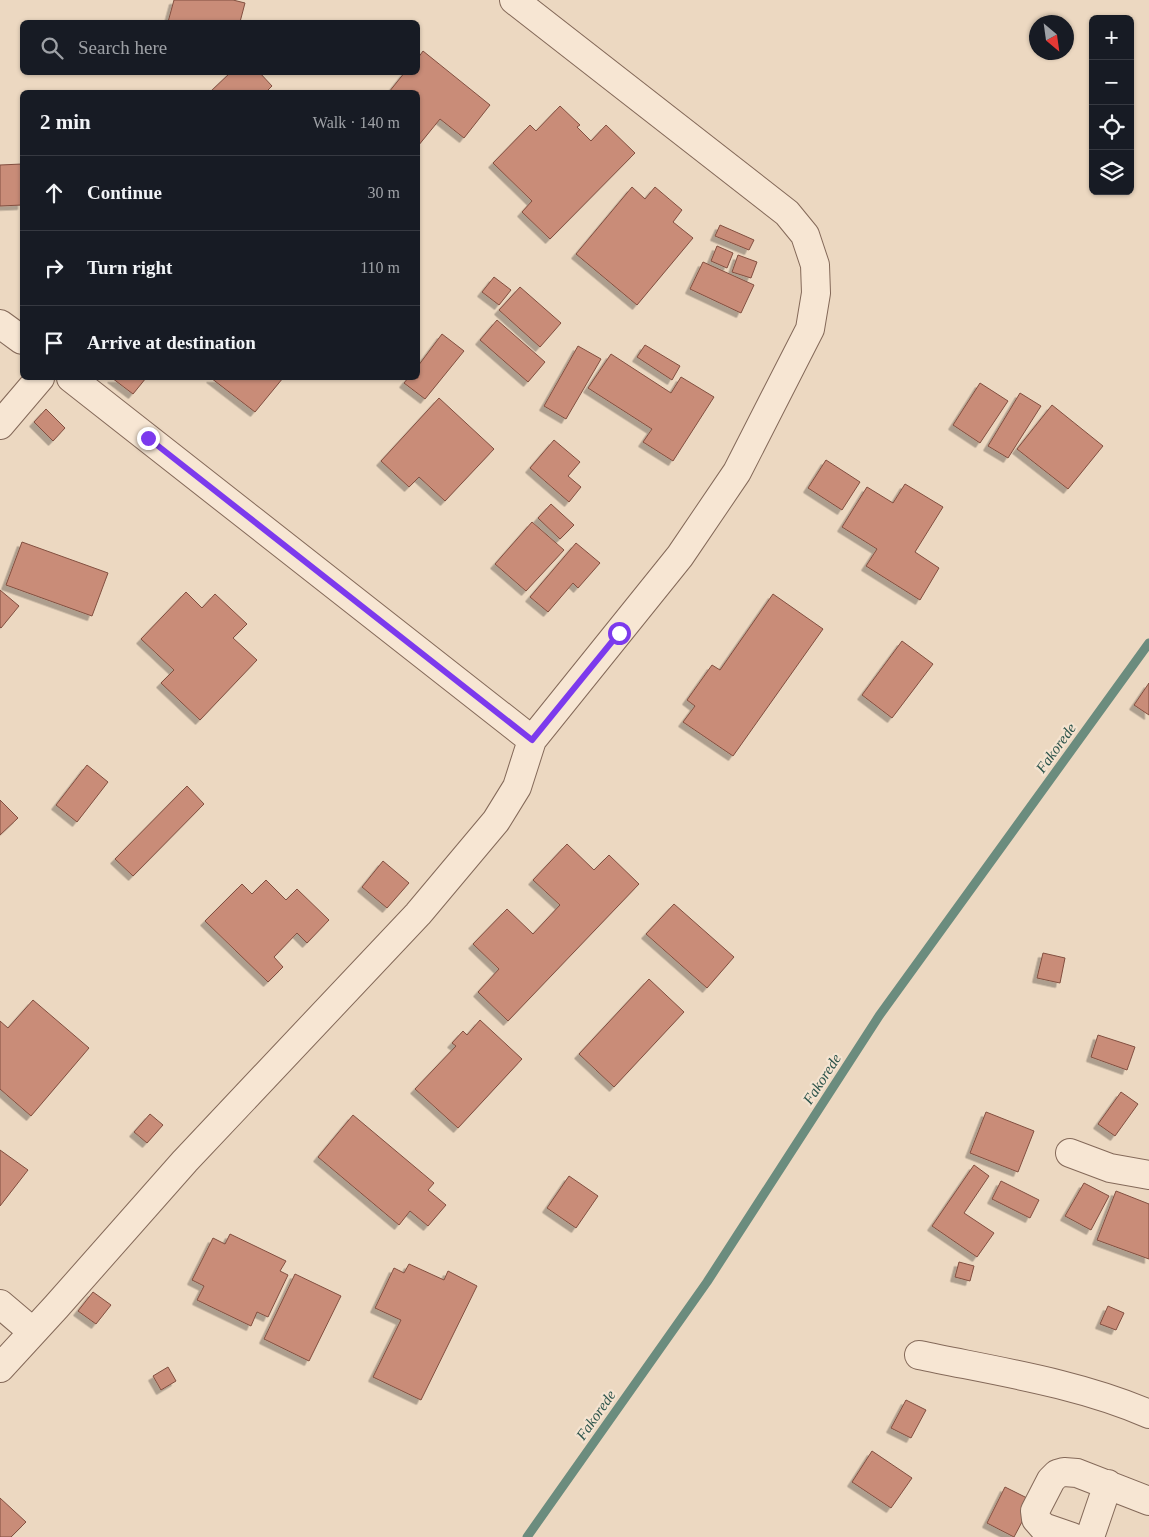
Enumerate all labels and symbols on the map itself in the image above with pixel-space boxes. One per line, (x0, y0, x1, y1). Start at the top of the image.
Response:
north arrow (1029, 15, 1074, 60)
route end (137, 427, 160, 450)
route start (608, 622, 631, 645)
water label: Fakorede (1032, 720, 1079, 777)
water label: Fakorede (799, 1050, 844, 1108)
water label: Fakorede (573, 1387, 619, 1444)

